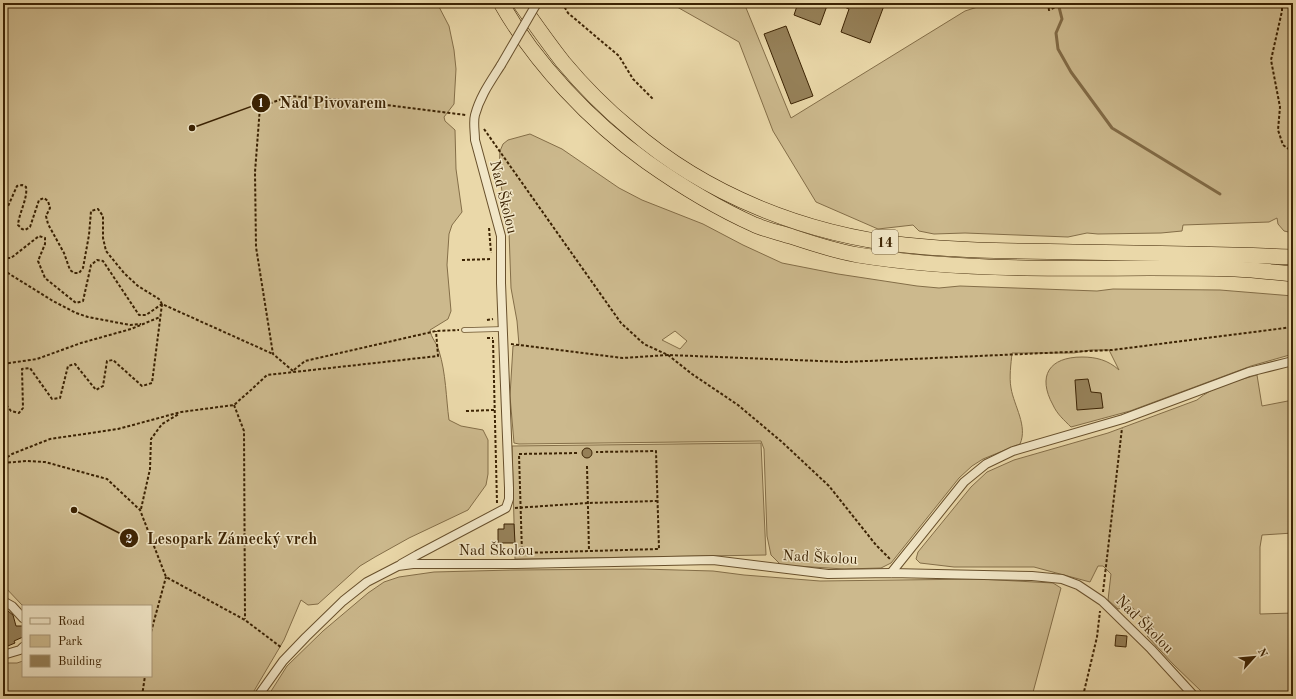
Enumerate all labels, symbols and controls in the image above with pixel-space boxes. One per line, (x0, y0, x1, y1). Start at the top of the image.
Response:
callout: Nad Pivovarem (251, 89, 395, 117)
text: Nad Pivovarem (279, 96, 387, 112)
text: 1 (258, 98, 264, 110)
street label: Nad Školou (486, 158, 522, 236)
road number: 14 (872, 230, 898, 254)
callout: Lesopark Zámecký vrch (119, 524, 325, 552)
text: Lesopark Zámecký vrch (147, 532, 317, 548)
text: 2 (126, 534, 133, 546)
street label: Nad Školou (458, 541, 534, 559)
street label: Nad Školou (782, 546, 858, 568)
street label: Nad Školou (1112, 591, 1178, 657)
legend (22, 605, 152, 677)
text: Road (58, 616, 85, 628)
text: Park (58, 636, 83, 648)
north arrow (1234, 637, 1274, 677)
text: N (1255, 647, 1269, 660)
text: Building (58, 656, 102, 668)

